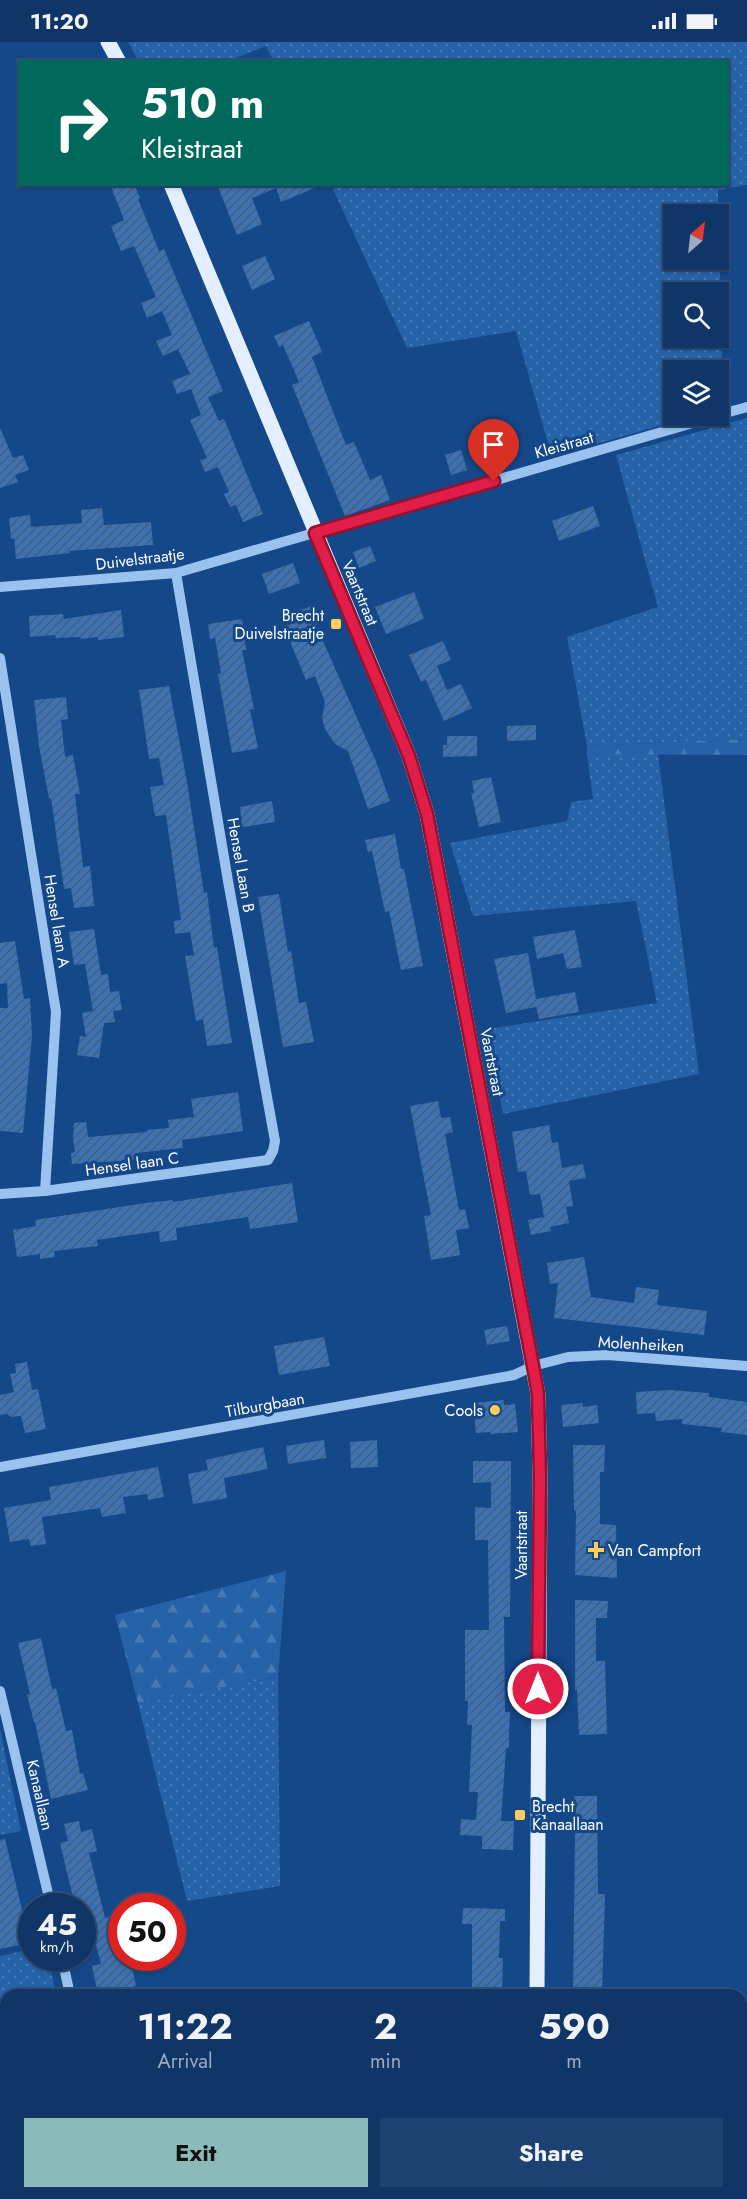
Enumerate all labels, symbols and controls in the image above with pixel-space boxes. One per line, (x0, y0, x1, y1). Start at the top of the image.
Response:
text: 11:20 (30, 5, 88, 37)
text: 510 m (141, 73, 264, 134)
icon: right (42, 84, 120, 162)
text: Kleistraat (141, 129, 242, 168)
north arrow (663, 204, 729, 270)
map controls (663, 204, 729, 426)
button: search (663, 282, 729, 348)
button: layers (663, 360, 729, 426)
pin (468, 419, 519, 481)
street label: Kleistraat (532, 426, 596, 464)
icon: arrive (477, 428, 510, 461)
street label: Duivelstraatje (94, 542, 186, 576)
street label: Vaartstraat (336, 557, 384, 629)
place label: Brecht Duivelstraatje (235, 604, 324, 645)
marker: Brecht Duivelstraatje (329, 617, 343, 631)
street label: Hensel Laan B (221, 816, 261, 914)
street label: Hensel laan A (38, 873, 76, 970)
street label: Vaartstraat (474, 1026, 510, 1098)
street label: Hensel laan C (84, 1146, 180, 1182)
street label: Molenheiken (597, 1330, 685, 1358)
street label: Tilburgbaan (224, 1387, 306, 1423)
place label: Cools (444, 1399, 483, 1422)
marker: Cools (488, 1403, 502, 1417)
street label: Vaartstraat (510, 1511, 533, 1579)
place label: Van Campfort (608, 1539, 701, 1562)
marker: Van Campfort (589, 1543, 603, 1557)
position arrow (506, 1657, 570, 1721)
street label: Kanaallaan (21, 1757, 59, 1833)
place label: Brecht Kanaallaan (532, 1795, 604, 1836)
marker: Brecht Kanaallaan (513, 1808, 527, 1822)
speed limit sign: 50 (108, 1893, 186, 1971)
text: 45 (37, 1903, 77, 1946)
text: km/h (40, 1936, 74, 1958)
text: 11:22 (137, 2000, 233, 2052)
text: 2 (374, 2000, 397, 2052)
text: 590 (539, 2000, 610, 2052)
text: Arrival (157, 2047, 213, 2076)
text: min (370, 2047, 401, 2076)
text: m (566, 2047, 582, 2076)
button: Exit (24, 2118, 368, 2187)
button: Share (380, 2118, 723, 2187)

